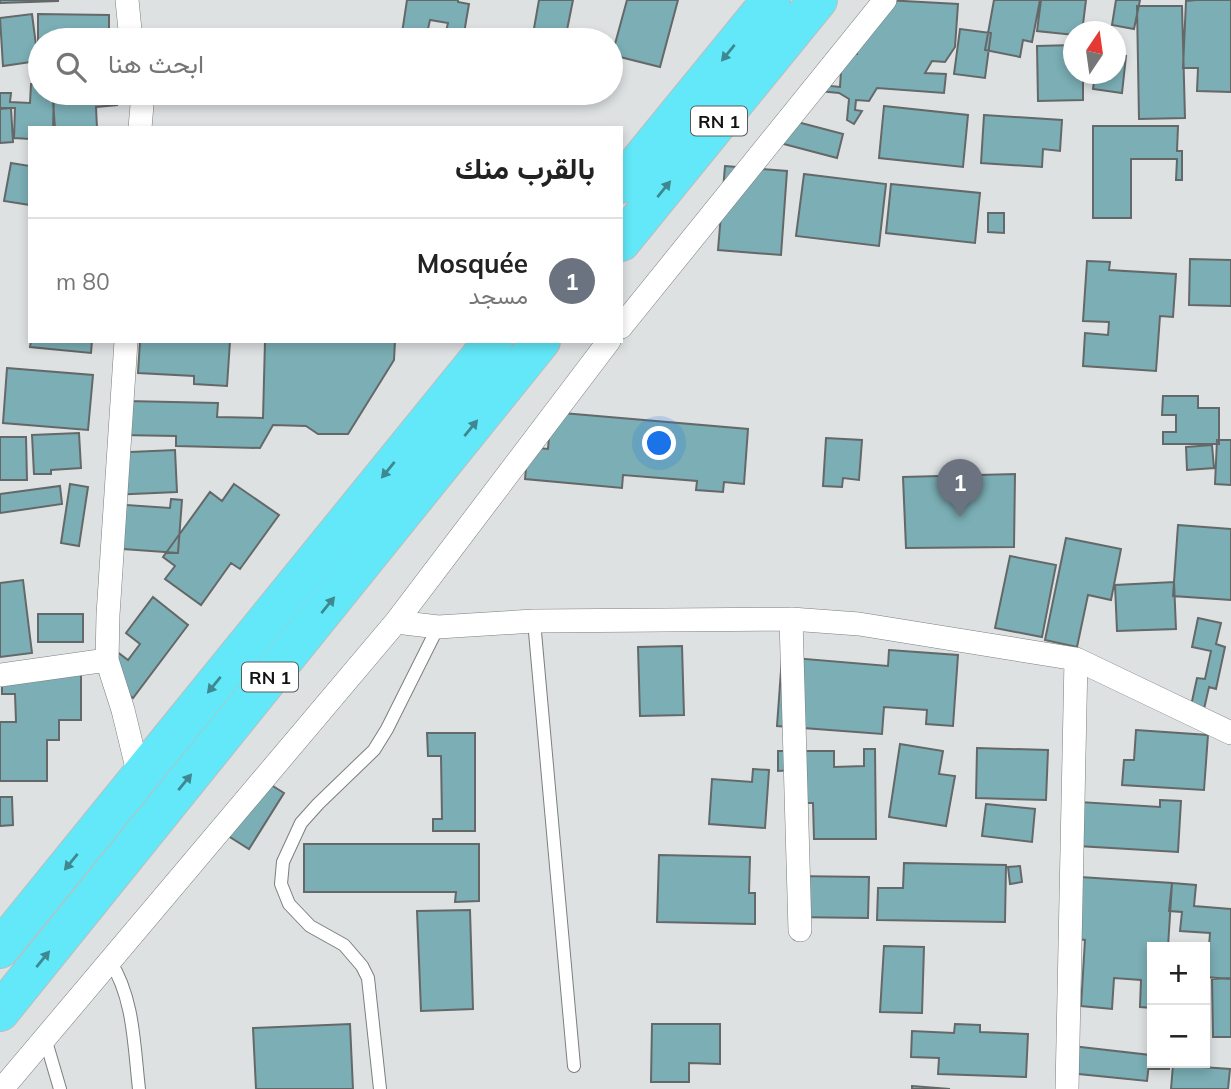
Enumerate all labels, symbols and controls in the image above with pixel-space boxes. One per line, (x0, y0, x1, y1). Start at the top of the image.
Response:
north arrow (1063, 21, 1126, 84)
search box (28, 28, 623, 105)
one-way arrow (721, 44, 736, 61)
text: ابحث هنا (108, 47, 204, 80)
icon: search (52, 48, 90, 86)
road number: RN 1 (691, 106, 747, 136)
text: بالقرب منك (455, 149, 595, 187)
one-way arrow (657, 181, 672, 199)
text: Mosquée (417, 247, 528, 280)
text: 80 m (56, 267, 110, 296)
text: 1 (565, 267, 579, 296)
text: مسجد (468, 281, 528, 310)
one-way arrow (463, 419, 478, 436)
your location (642, 426, 676, 460)
pin: 1 (937, 459, 983, 517)
one-way arrow (381, 461, 396, 479)
one-way arrow (320, 596, 335, 613)
road number: RN 1 (242, 662, 298, 692)
one-way arrow (207, 676, 222, 693)
one-way arrow (178, 773, 193, 791)
one-way arrow (63, 852, 78, 870)
map controls (1147, 942, 1210, 1068)
button: + (1147, 942, 1210, 1005)
one-way arrow (35, 951, 50, 969)
button: − (1147, 1005, 1210, 1068)

